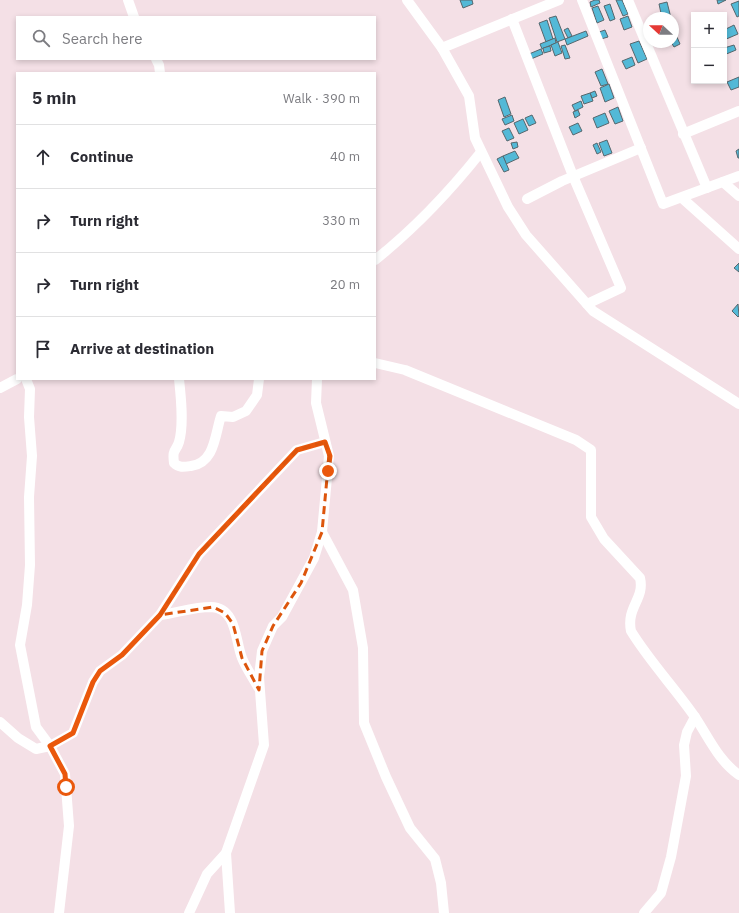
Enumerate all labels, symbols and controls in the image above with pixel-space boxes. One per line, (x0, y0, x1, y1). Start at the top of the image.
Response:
north arrow (643, 12, 679, 48)
map controls (691, 12, 727, 84)
button: + (691, 12, 727, 48)
search box (16, 16, 376, 60)
icon: search (30, 27, 52, 49)
text: Search here (62, 29, 142, 48)
button: − (691, 48, 727, 84)
text: 5 min (32, 87, 76, 109)
text: Walk · 390 m (283, 90, 360, 107)
icon: ahead (32, 146, 54, 168)
text: Continue (70, 147, 134, 166)
text: 40 m (330, 148, 360, 165)
icon: right (32, 210, 54, 232)
text: Turn right (70, 211, 139, 230)
text: 330 m (322, 212, 360, 229)
icon: right (32, 274, 54, 296)
text: Turn right (70, 275, 139, 294)
text: 20 m (330, 276, 360, 293)
icon: arrive (32, 338, 54, 360)
text: Arrive at destination (70, 339, 214, 358)
route end (319, 462, 337, 480)
route start (57, 778, 75, 796)

